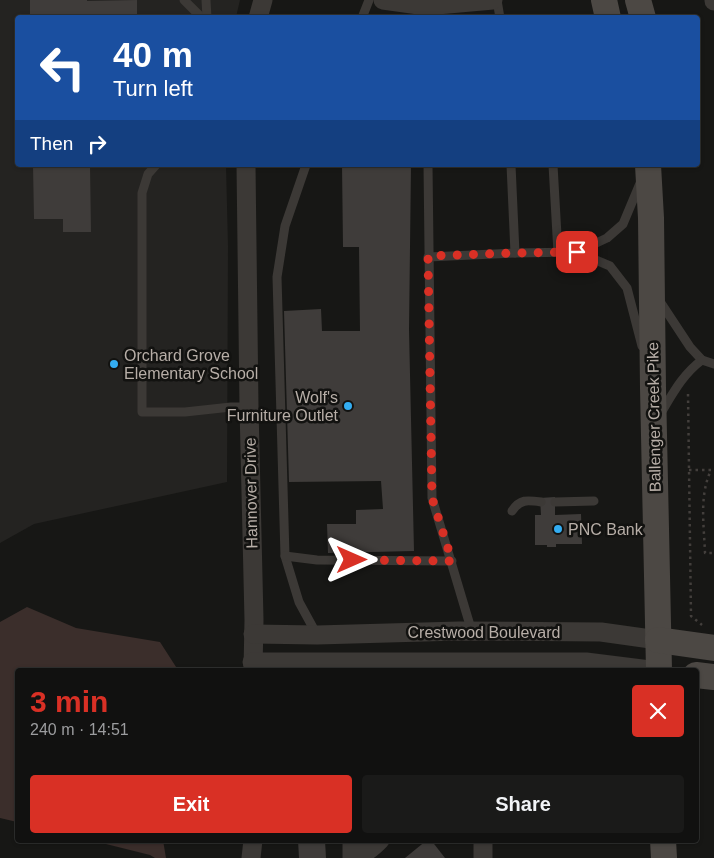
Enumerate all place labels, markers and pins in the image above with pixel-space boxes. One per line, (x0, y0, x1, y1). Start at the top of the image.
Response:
pin (556, 231, 598, 273)
place label: Orchard Grove Elementary School (124, 347, 258, 382)
marker: Orchard Grove Elementary School (108, 358, 120, 370)
place label: Wolf's Furniture Outlet (227, 389, 339, 424)
marker: Wolf's Furniture Outlet (342, 400, 354, 412)
place label: PNC Bank (568, 521, 644, 538)
marker: PNC Bank (552, 523, 564, 535)

